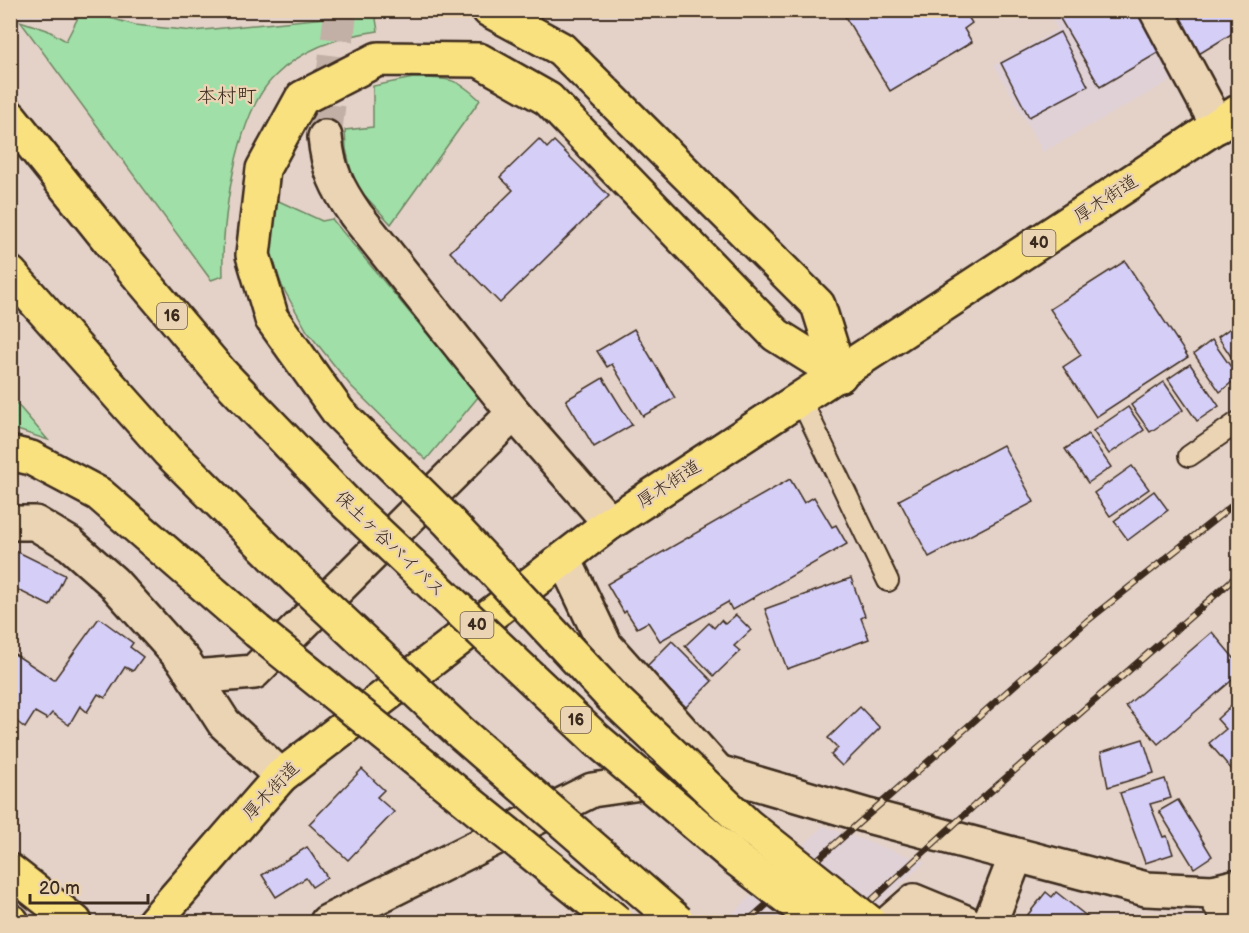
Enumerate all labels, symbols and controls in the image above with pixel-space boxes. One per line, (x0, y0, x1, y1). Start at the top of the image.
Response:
district label: 本村町 (197, 84, 257, 108)
street label: 厚木街道 (1070, 171, 1142, 227)
road number: 40 (1022, 230, 1056, 256)
road number: 16 (157, 303, 187, 329)
street label: 厚木街道 (633, 456, 705, 512)
street label: 保土ヶ谷バイパス (331, 487, 449, 601)
road number: 40 (460, 612, 494, 638)
road number: 16 (561, 707, 591, 733)
street label: 厚木街道 (238, 758, 304, 824)
scale bar (30, 867, 148, 905)
text: 20 m (39, 878, 80, 899)

